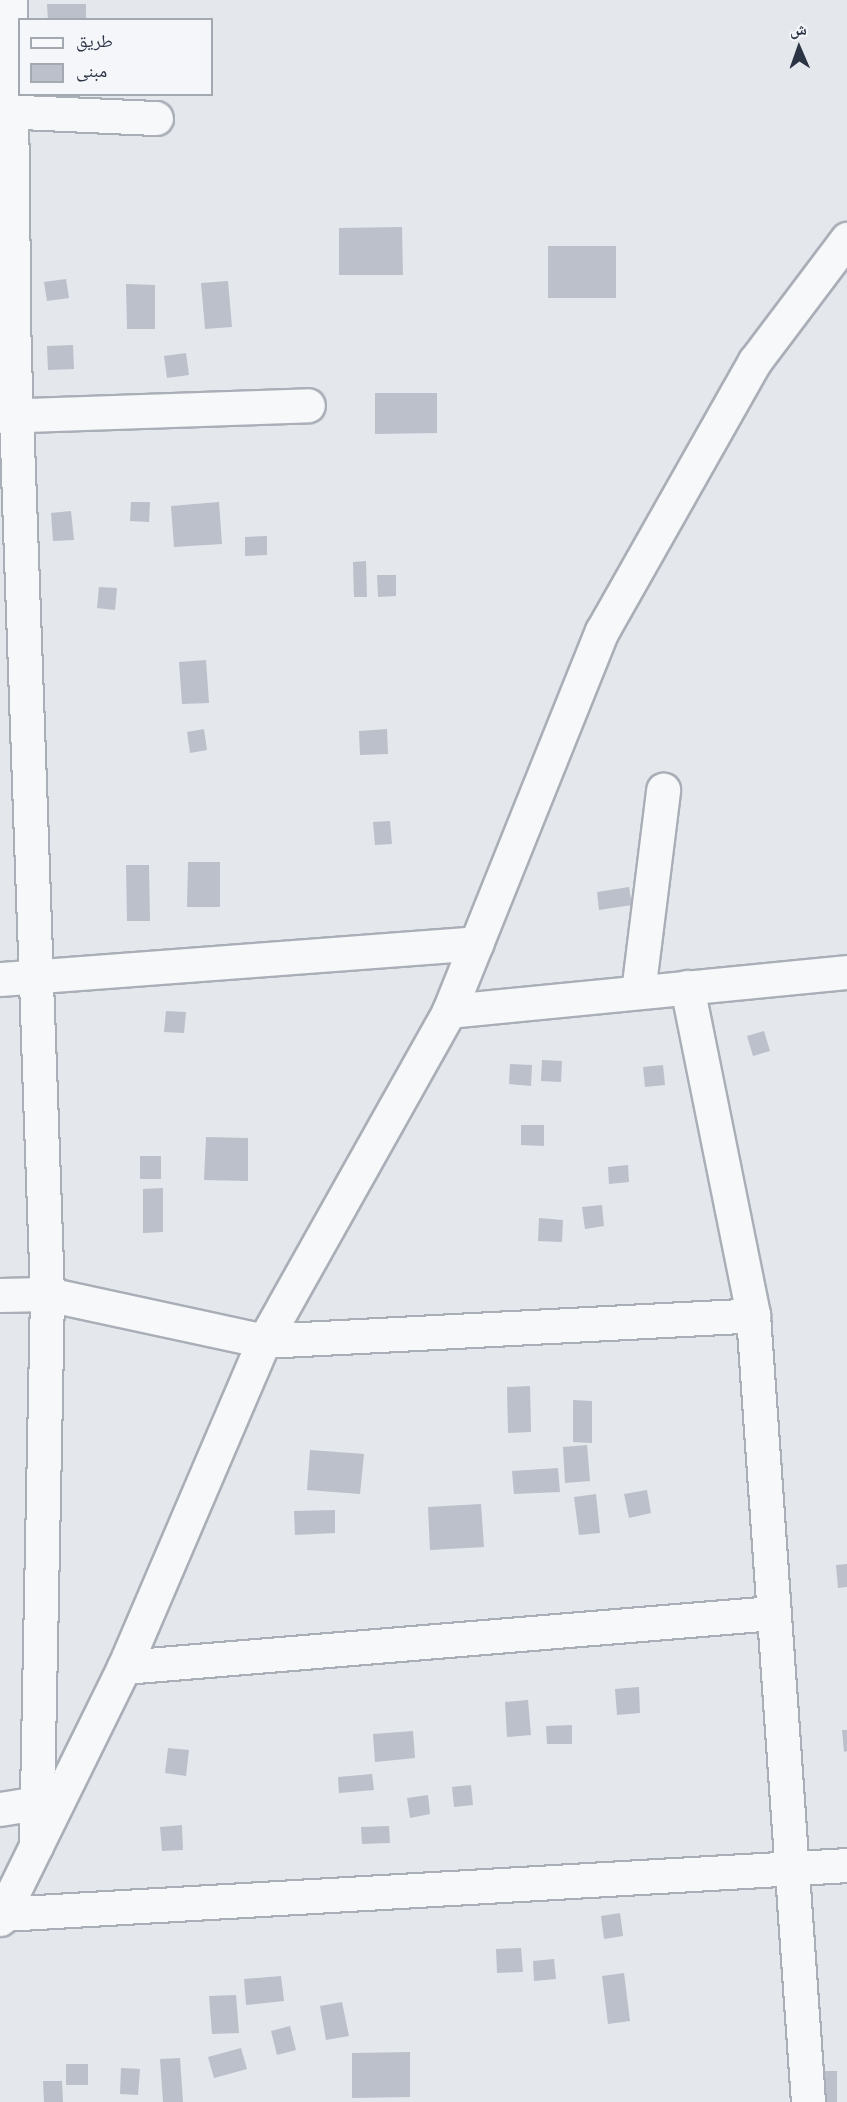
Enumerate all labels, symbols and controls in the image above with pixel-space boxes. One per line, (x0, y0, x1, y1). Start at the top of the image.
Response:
legend (18, 18, 213, 96)
north arrow (769, 18, 829, 78)
text: ش (790, 20, 807, 39)
text: طريق (76, 30, 113, 52)
text: مبنى (76, 60, 107, 82)

